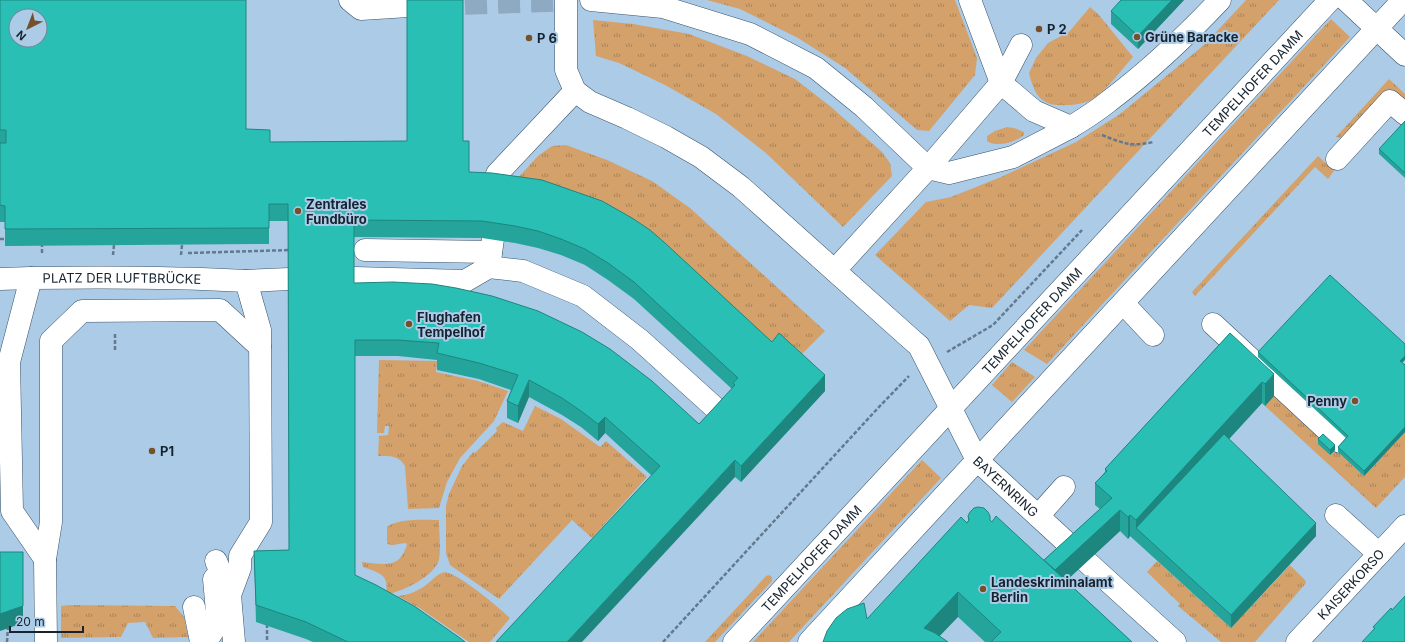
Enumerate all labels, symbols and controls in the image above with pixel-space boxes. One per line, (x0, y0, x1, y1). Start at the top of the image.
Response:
north arrow (8, 8, 48, 48)
place label: P 2 (1047, 21, 1067, 37)
marker: P 2 (1034, 24, 1044, 34)
text: N (14, 27, 29, 43)
street label: TEMPELHOFER DAMM (1199, 27, 1306, 140)
place label: Grüne Baracke (1145, 29, 1239, 45)
place label: P 6 (537, 30, 557, 46)
marker: Grüne Baracke (1132, 32, 1142, 42)
marker: P 6 (524, 33, 534, 43)
place label: Zentrales Fundbüro (306, 196, 367, 227)
marker: Zentrales Fundbüro (293, 206, 303, 216)
street label: TEMPELHOFER DAMM (978, 264, 1086, 378)
street label: PLATZ DER LUFTBRÜCKE (42, 269, 202, 287)
place label: Flughafen Tempelhof (417, 309, 486, 340)
marker: Flughafen Tempelhof (404, 319, 414, 329)
place label: Penny (1307, 393, 1347, 409)
marker: Penny (1350, 396, 1360, 406)
place label: P1 (160, 443, 174, 459)
marker: P1 (147, 446, 157, 456)
street label: BAYERNRING (970, 453, 1042, 520)
street label: TEMPELHOFER DAMM (758, 502, 865, 615)
street label: KAISERKORSO (1314, 546, 1388, 623)
place label: Landeskriminalamt Berlin (991, 574, 1113, 605)
marker: Landeskriminalamt Berlin (978, 584, 988, 594)
scale bar (10, 608, 83, 634)
text: 20 m (16, 614, 45, 629)

